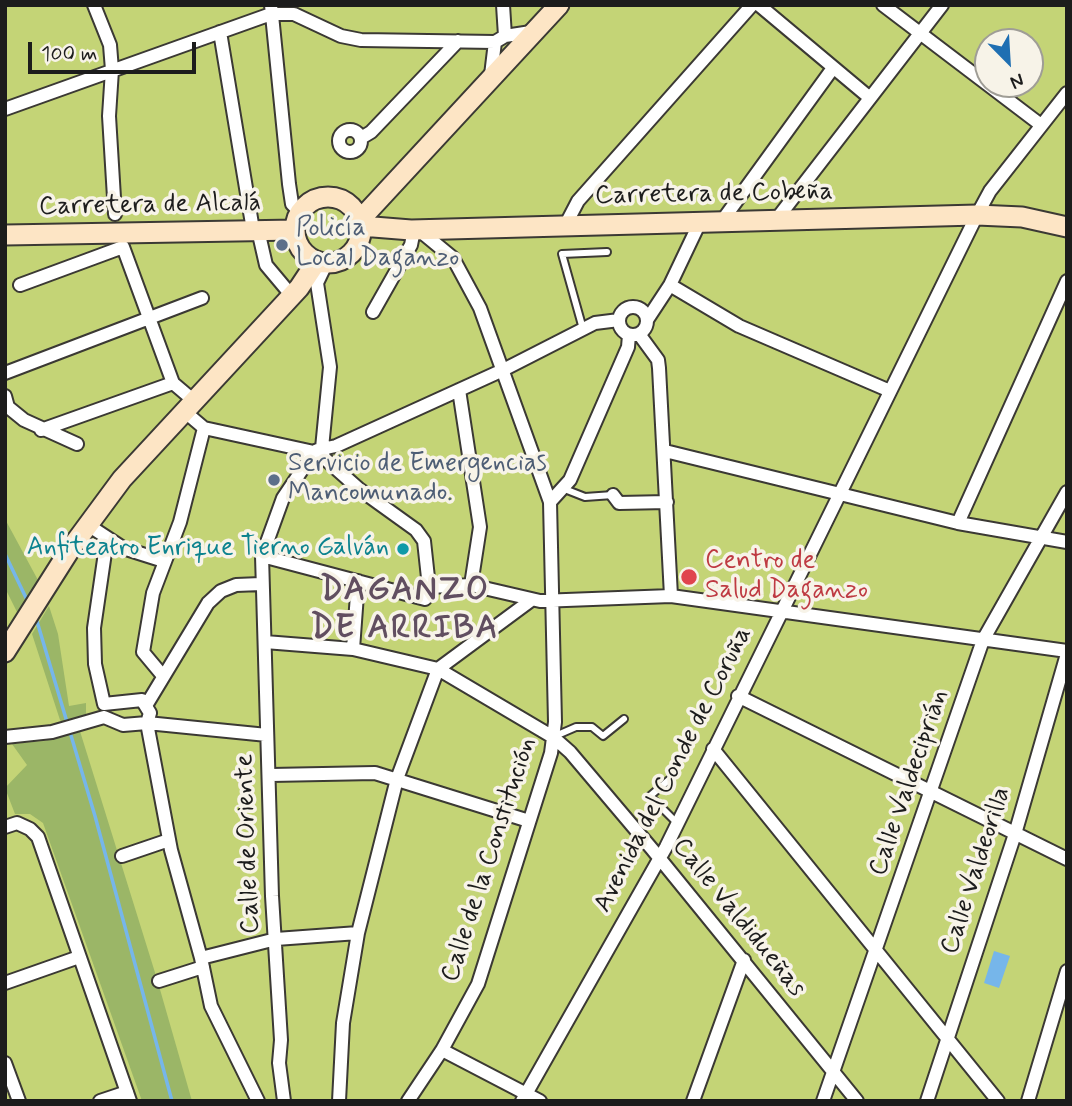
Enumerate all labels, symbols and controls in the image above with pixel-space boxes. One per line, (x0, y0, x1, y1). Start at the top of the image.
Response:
scale bar (32, 28, 200, 72)
north arrow (974, 28, 1044, 98)
text: 100 m (41, 40, 97, 68)
text: N (1006, 67, 1028, 95)
street label: Carretera de Cobeña (595, 177, 833, 213)
street label: Carretera de Alcalá (39, 188, 261, 224)
place label: Policía Local Daganzo (296, 214, 459, 276)
marker: Policía Local Daganzo (274, 237, 290, 253)
place label: Servicio de Emergencias Mancomunado. (288, 449, 547, 510)
marker: Servicio de Emergencias Mancomunado. (266, 472, 282, 488)
place label: Anfiteatro Enrique Tierno Galván (27, 533, 389, 565)
marker: Anfiteatro Enrique Tierno Galván (395, 541, 411, 557)
place label: Centro de Salud Daganzo (705, 546, 868, 608)
marker: Centro de Salud Daganzo (679, 567, 699, 587)
district label: DAGANZO DE ARRIBA (311, 572, 499, 650)
street label: Avenida del Conde de Coruña (588, 622, 760, 918)
street label: Calle Valdeciprián (864, 686, 956, 880)
street label: Calle de la Constitución (436, 734, 544, 986)
street label: Calle de Oriente (230, 753, 268, 935)
street label: Calle Valdeorilla (935, 784, 1019, 958)
street label: Calle Valdidueñas (664, 832, 812, 1004)

